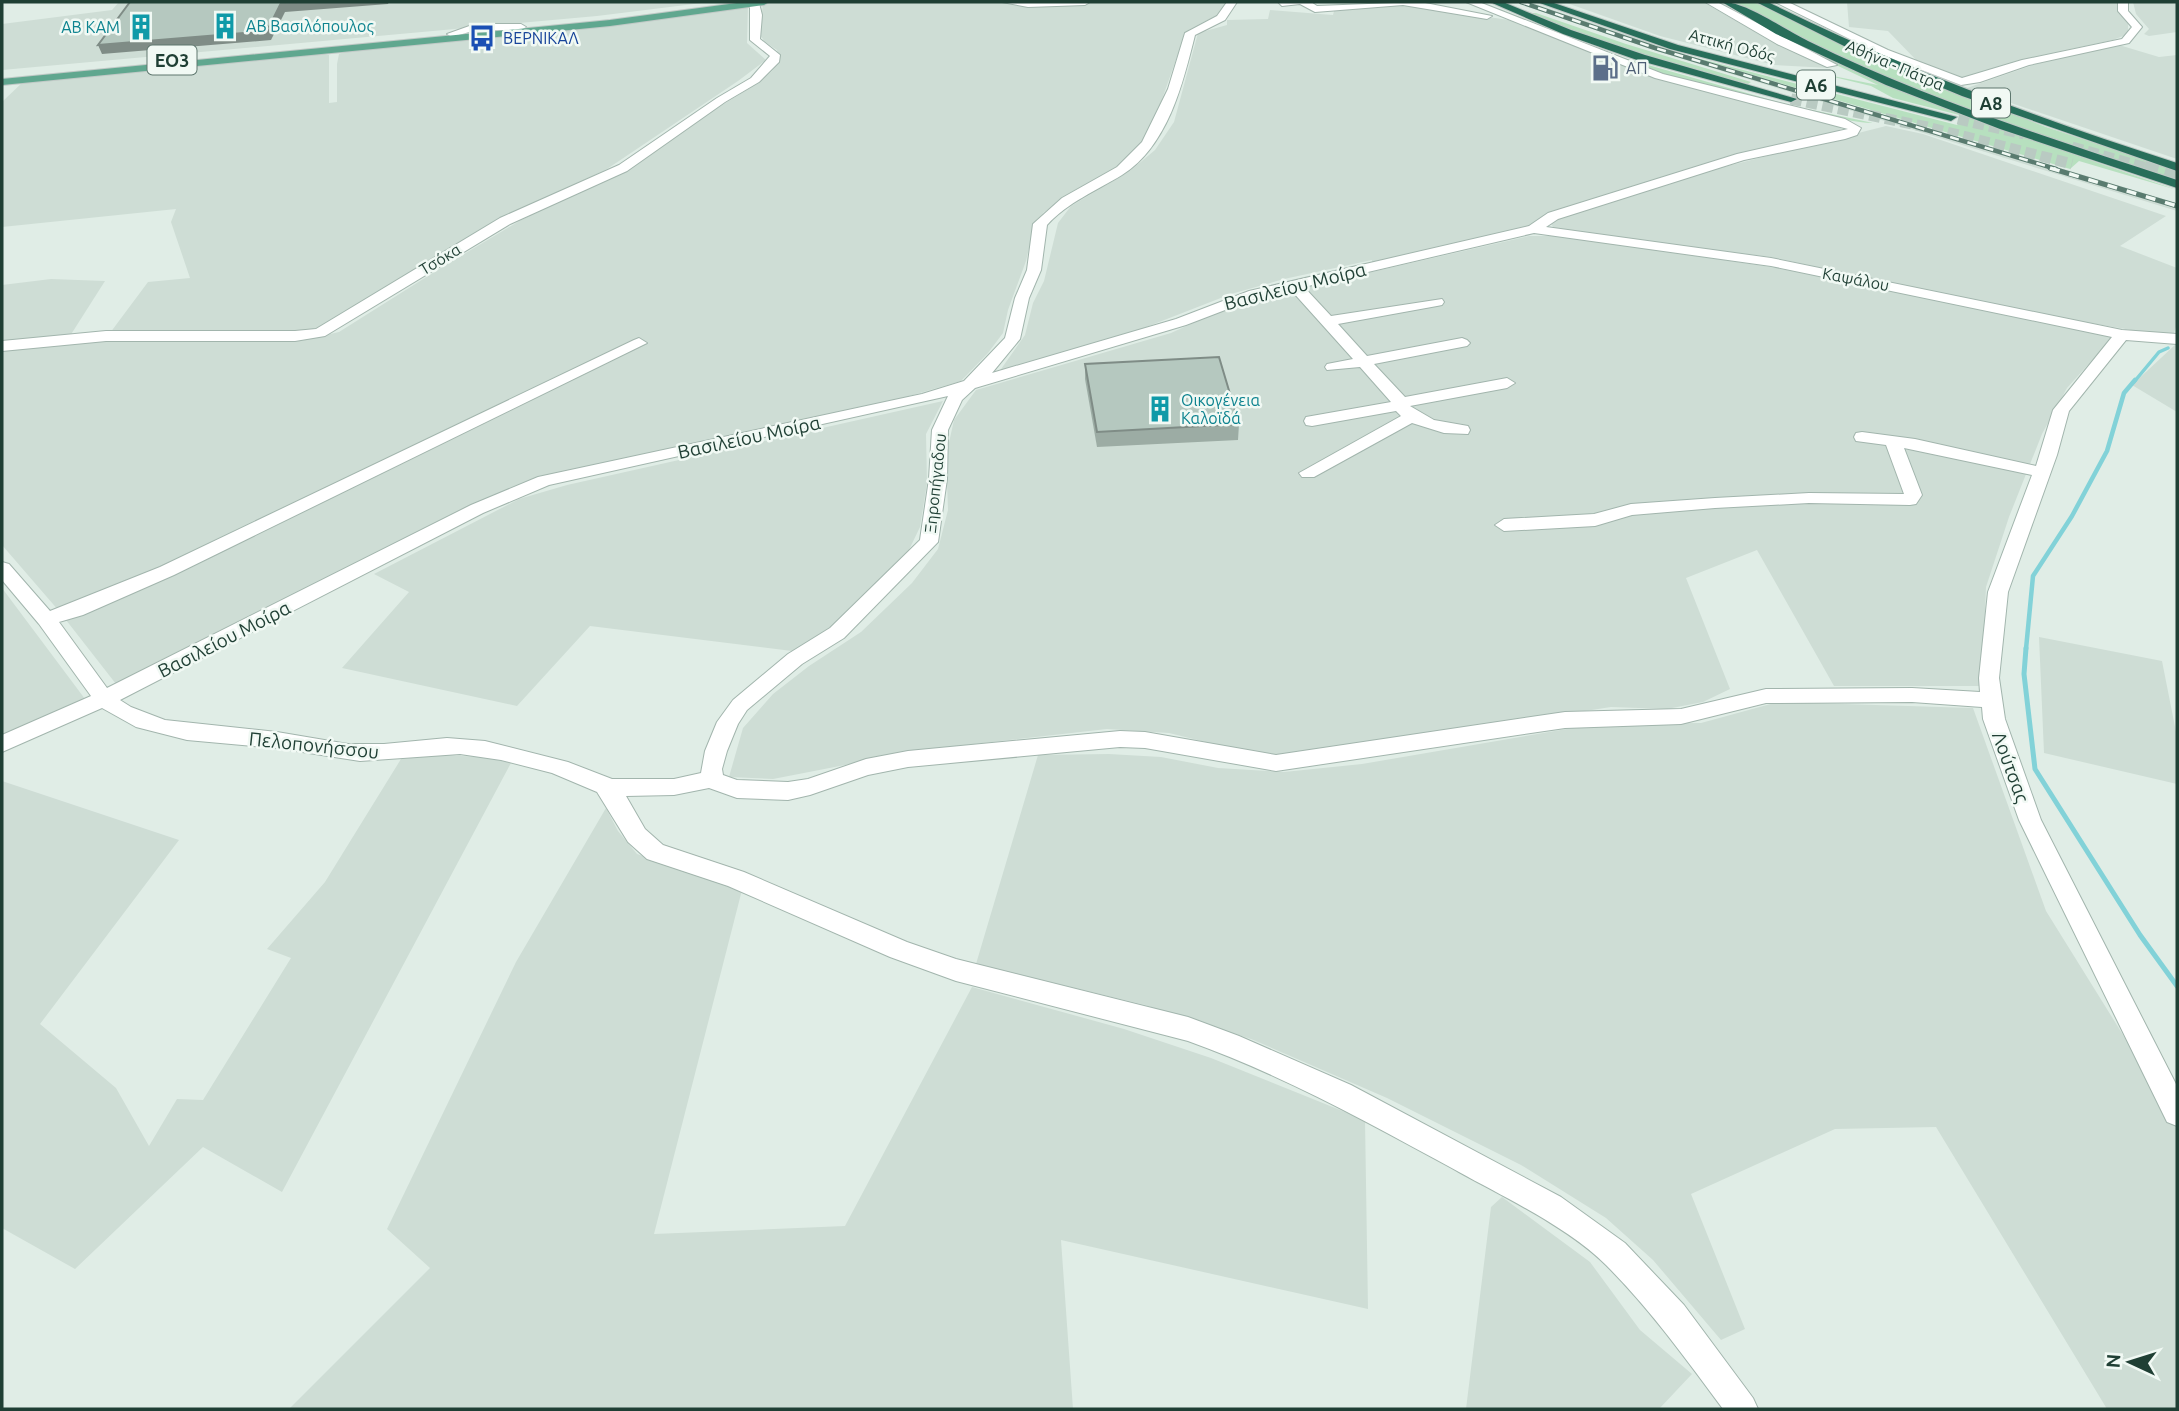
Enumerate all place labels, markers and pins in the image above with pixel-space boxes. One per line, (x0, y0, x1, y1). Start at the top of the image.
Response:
building icon: ΑΒ Βασιλόπουλος (210, 11, 240, 41)
building icon: ΑΒ ΚΑΜ (126, 12, 156, 42)
place label: ΑΒ Βασιλόπουλος (246, 17, 374, 36)
place label: ΑΒ ΚΑΜ (61, 18, 120, 36)
bus stop icon: ΒΕΡΝΙΚΑΛ (467, 23, 497, 53)
place label: ΒΕΡΝΙΚΑΛ (503, 29, 579, 47)
fuel station icon: ΑΠ (1590, 53, 1620, 83)
place label: ΑΠ (1626, 59, 1647, 77)
place label: Οικογένεια Καλοϊδά (1181, 391, 1260, 427)
building icon: Οικογένεια Καλοϊδά (1145, 394, 1175, 424)

